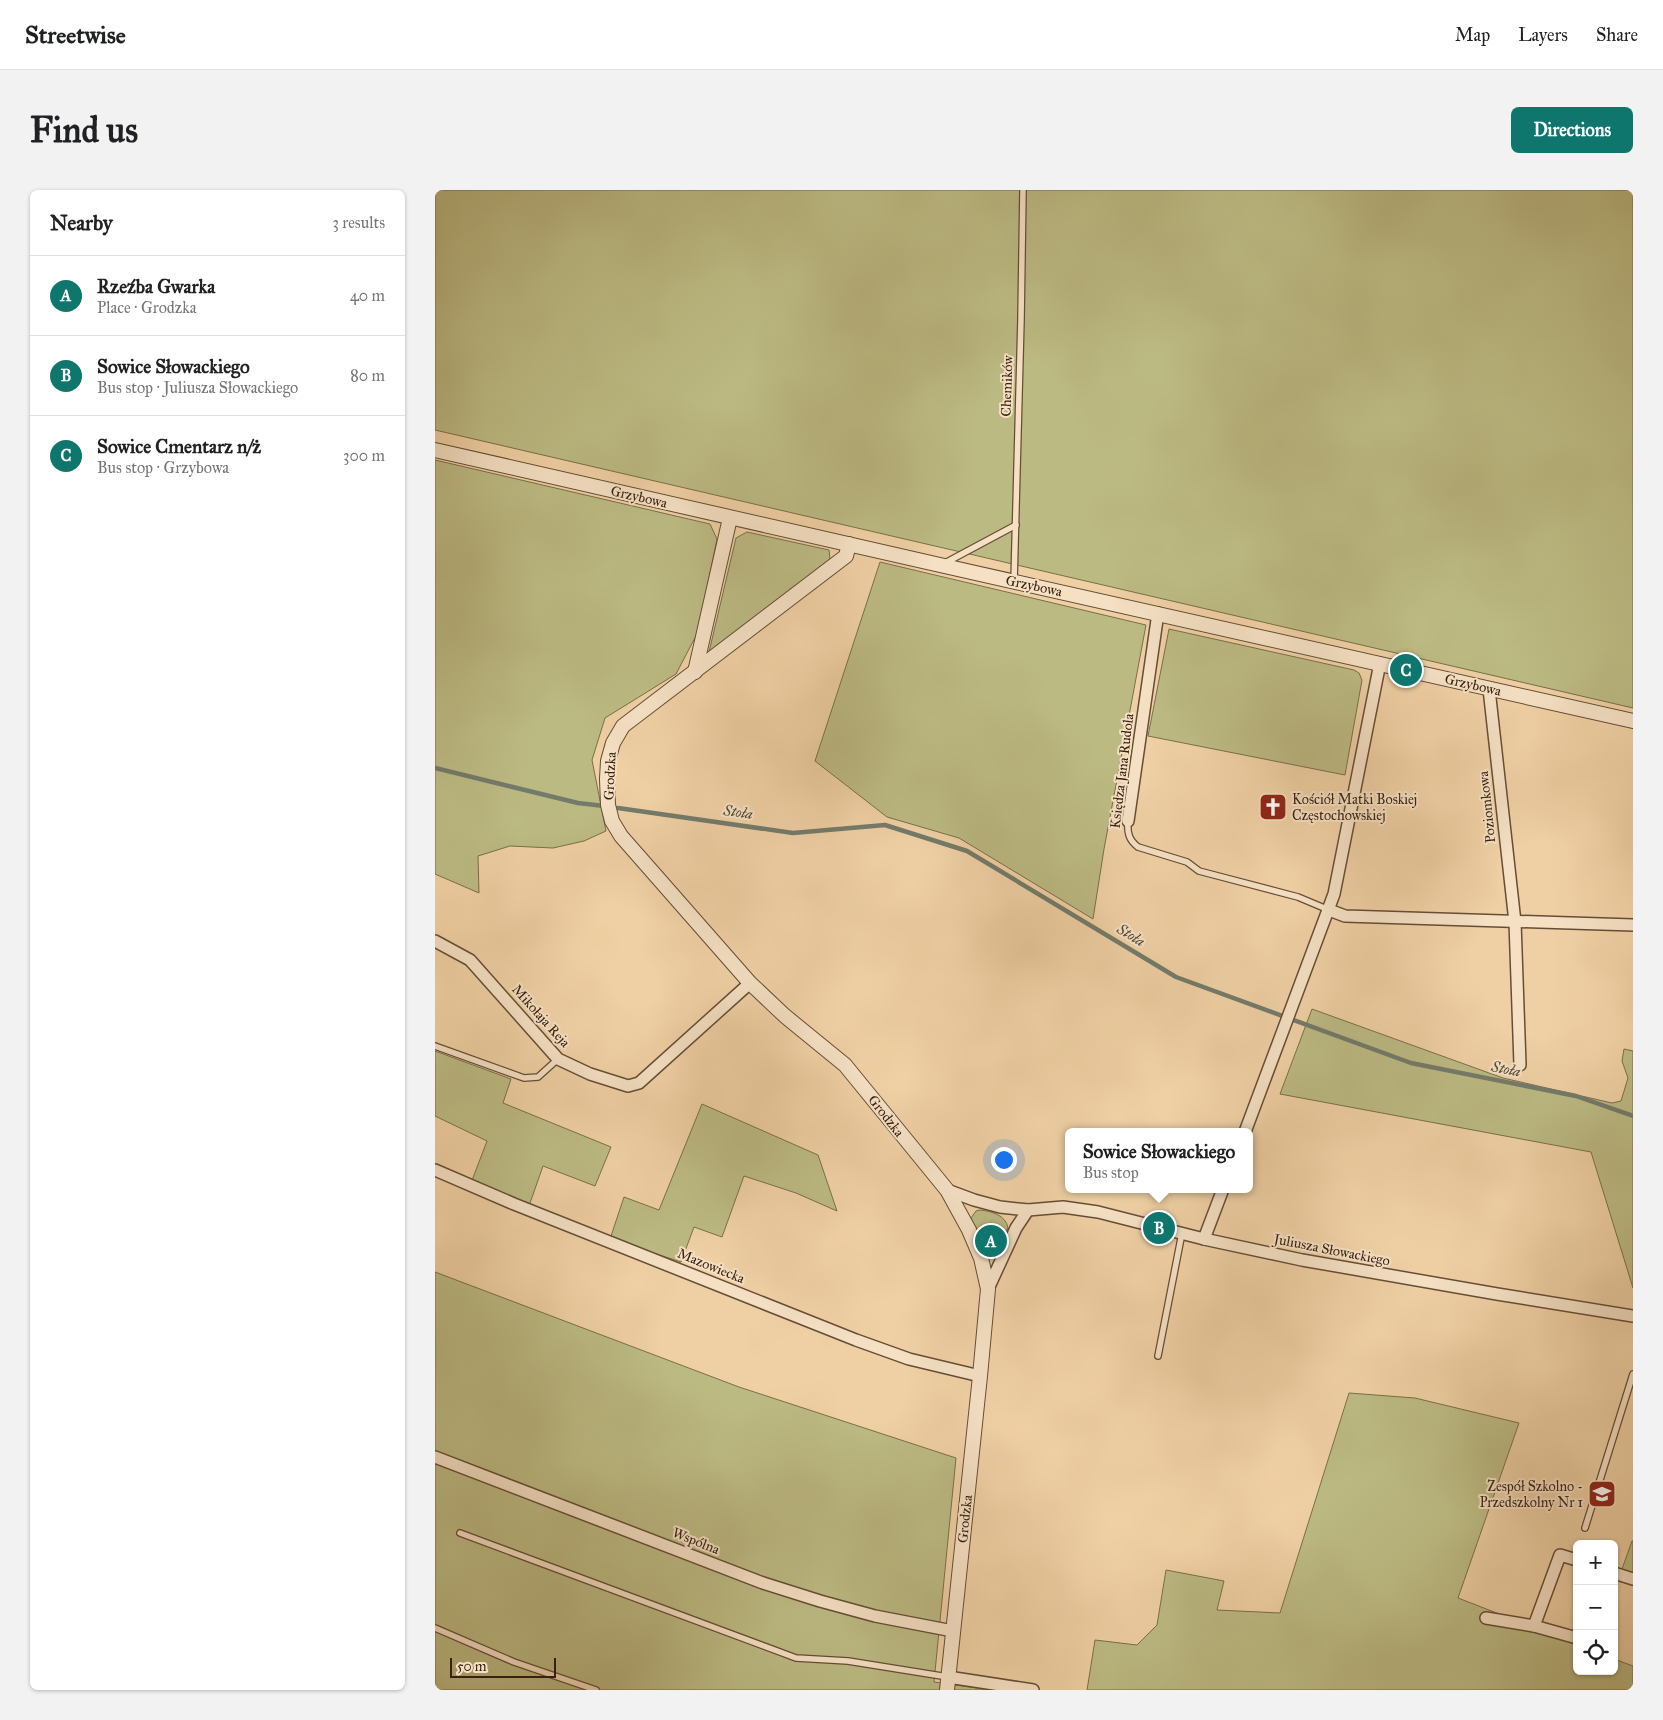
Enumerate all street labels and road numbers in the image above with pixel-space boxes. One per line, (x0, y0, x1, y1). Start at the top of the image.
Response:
street label: Chemików (997, 354, 1017, 417)
street label: Grzybowa (609, 482, 669, 512)
street label: Grzybowa (1004, 572, 1064, 600)
street label: Grzybowa (1443, 670, 1503, 700)
street label: Księdza Jana Rudola (1107, 712, 1138, 830)
street label: Grodzka (600, 751, 620, 801)
street label: Poziomkowa (1475, 770, 1499, 844)
street label: Mikołaja Reja (508, 981, 574, 1051)
street label: Grodzka (864, 1092, 908, 1140)
street label: Juliusza Słowackiego (1270, 1230, 1392, 1271)
street label: Mazowiecka (675, 1245, 747, 1287)
street label: Grodzka (954, 1494, 976, 1544)
street label: Wspólna (670, 1524, 722, 1558)

